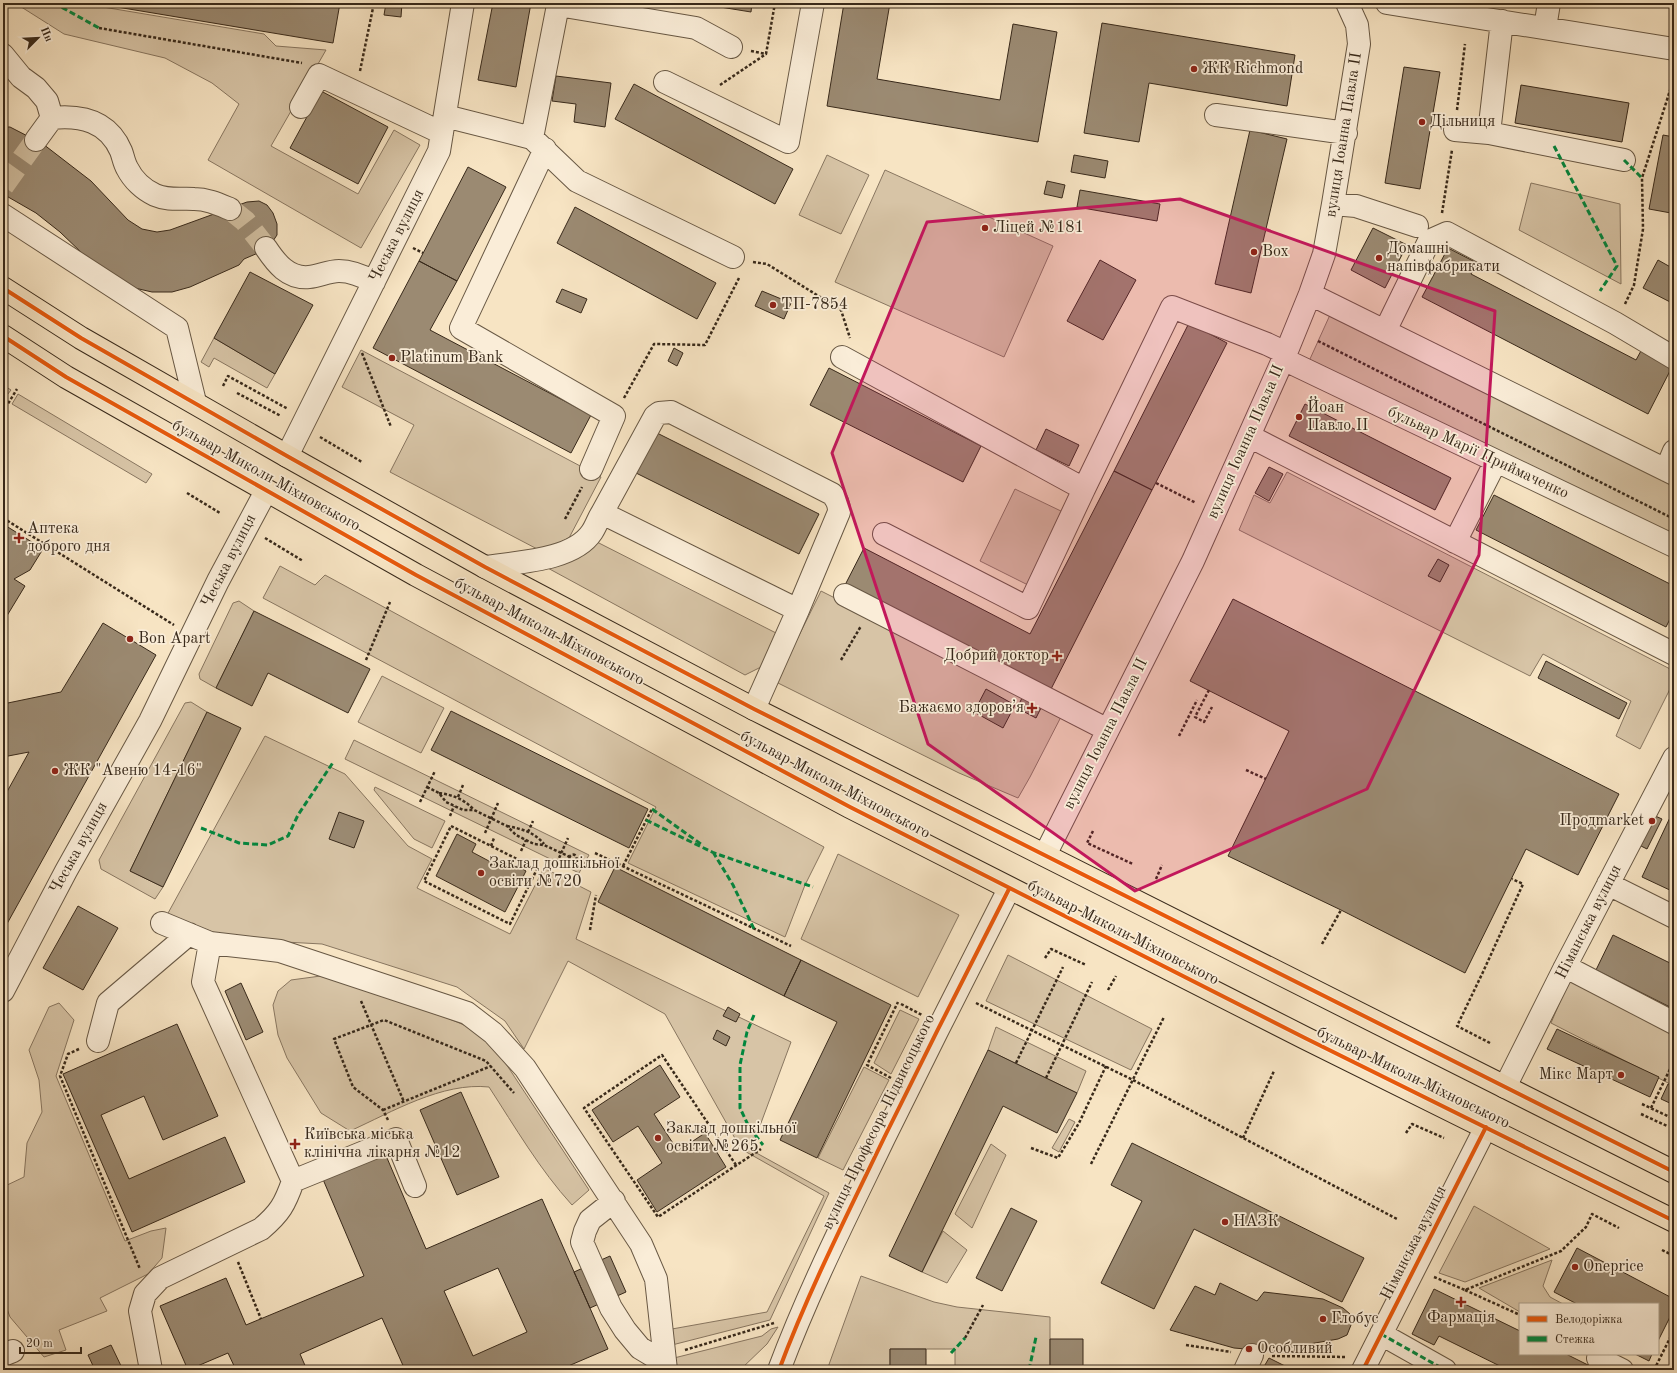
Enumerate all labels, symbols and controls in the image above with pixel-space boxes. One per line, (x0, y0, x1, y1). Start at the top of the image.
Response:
north arrow (18, 18, 58, 58)
text: Пн (38, 25, 54, 44)
street label: вулиця Іоанна Павла II (1323, 51, 1365, 219)
place label: ЖК Richmond (1202, 61, 1303, 77)
marker: ЖК Richmond (1189, 64, 1199, 74)
place label: Дільниця (1430, 114, 1495, 130)
marker: Дільниця (1417, 117, 1427, 127)
street label: Чеська вулиця (367, 187, 427, 285)
place label: Ліцей №181 (993, 220, 1084, 236)
marker: Ліцей №181 (980, 223, 990, 233)
place label: Домашні напівфабрикати (1387, 241, 1500, 275)
place label: Box (1262, 244, 1289, 260)
marker: Box (1249, 247, 1259, 257)
marker: Домашні напівфабрикати (1374, 253, 1384, 263)
place label: ТП-7854 (781, 297, 848, 313)
marker: ТП-7854 (768, 300, 778, 310)
place label: Platinum Bank (400, 350, 503, 366)
marker: Platinum Bank (387, 353, 397, 363)
street label: вулиця Іоанна Павла II (1205, 363, 1287, 521)
place label: Йоан Павло II (1307, 396, 1368, 434)
street label: бульвар Марії Приймаченко (1385, 404, 1571, 502)
marker: Йоан Павло II (1294, 412, 1304, 422)
street label: бульвар Миколи Міхновського (169, 417, 363, 535)
street label: Чеська вулиця (199, 512, 259, 610)
place label: Аптека доброго дня (27, 521, 110, 555)
marker: Аптека доброго дня (14, 533, 24, 543)
street label: бульвар Миколи Міхновського (451, 575, 647, 689)
place label: Bon Apart (138, 631, 211, 647)
marker: Bon Apart (125, 634, 135, 644)
place label: Добрий доктор (944, 648, 1049, 664)
marker: Добрий доктор (1052, 651, 1062, 661)
street label: вулиця Іоанна Павла II (1061, 656, 1151, 812)
place label: Бажаємо здоровʼя (898, 699, 1024, 716)
marker: Бажаємо здоровʼя (1027, 703, 1037, 713)
street label: бульвар Миколи Міхновського (737, 728, 933, 842)
place label: ЖК "Авеню 14-16" (63, 763, 202, 779)
marker: ЖК "Авеню 14-16" (50, 766, 60, 776)
street label: Чеська вулиця (47, 799, 111, 897)
place label: Продmarket (1559, 813, 1644, 829)
marker: Продmarket (1647, 816, 1657, 826)
place label: Заклад дошкільної освіти №720 (489, 856, 620, 890)
street label: Німанська вулиця (1553, 862, 1625, 982)
marker: Заклад дошкільної освіти №720 (476, 868, 486, 878)
street label: бульвар Миколи Міхновського (1025, 878, 1221, 988)
street label: вулиця Професора Підвисоцького (820, 1012, 938, 1232)
street label: бульвар Миколи Міхновського (1314, 1024, 1512, 1132)
place label: Мікс Март (1539, 1067, 1613, 1083)
marker: Мікс Март (1616, 1070, 1626, 1080)
place label: Заклад дошкільної освіти №265 (666, 1121, 797, 1155)
place label: Київська міська клінічна лікарня №12 (304, 1127, 460, 1161)
marker: Заклад дошкільної освіти №265 (653, 1133, 663, 1143)
marker: Київська міська клінічна лікарня №12 (289, 1138, 301, 1150)
street label: Німанська вулиця (1378, 1183, 1450, 1303)
place label: НАЗК (1233, 1214, 1279, 1230)
marker: НАЗК (1220, 1217, 1230, 1227)
place label: Oneprice (1583, 1259, 1644, 1275)
marker: Oneprice (1570, 1262, 1580, 1272)
marker: Фармація (1456, 1297, 1466, 1307)
legend (1519, 1303, 1659, 1355)
place label: Фармація (1427, 1310, 1495, 1326)
place label: Глобус (1331, 1311, 1379, 1327)
text: Велодоріжка (1555, 1313, 1622, 1326)
marker: Глобус (1318, 1314, 1328, 1324)
scale bar (20, 1329, 81, 1355)
text: Стежка (1555, 1334, 1595, 1346)
text: 20 m (26, 1338, 53, 1350)
place label: Особливий (1257, 1341, 1333, 1357)
marker: Особливий (1244, 1344, 1254, 1354)

